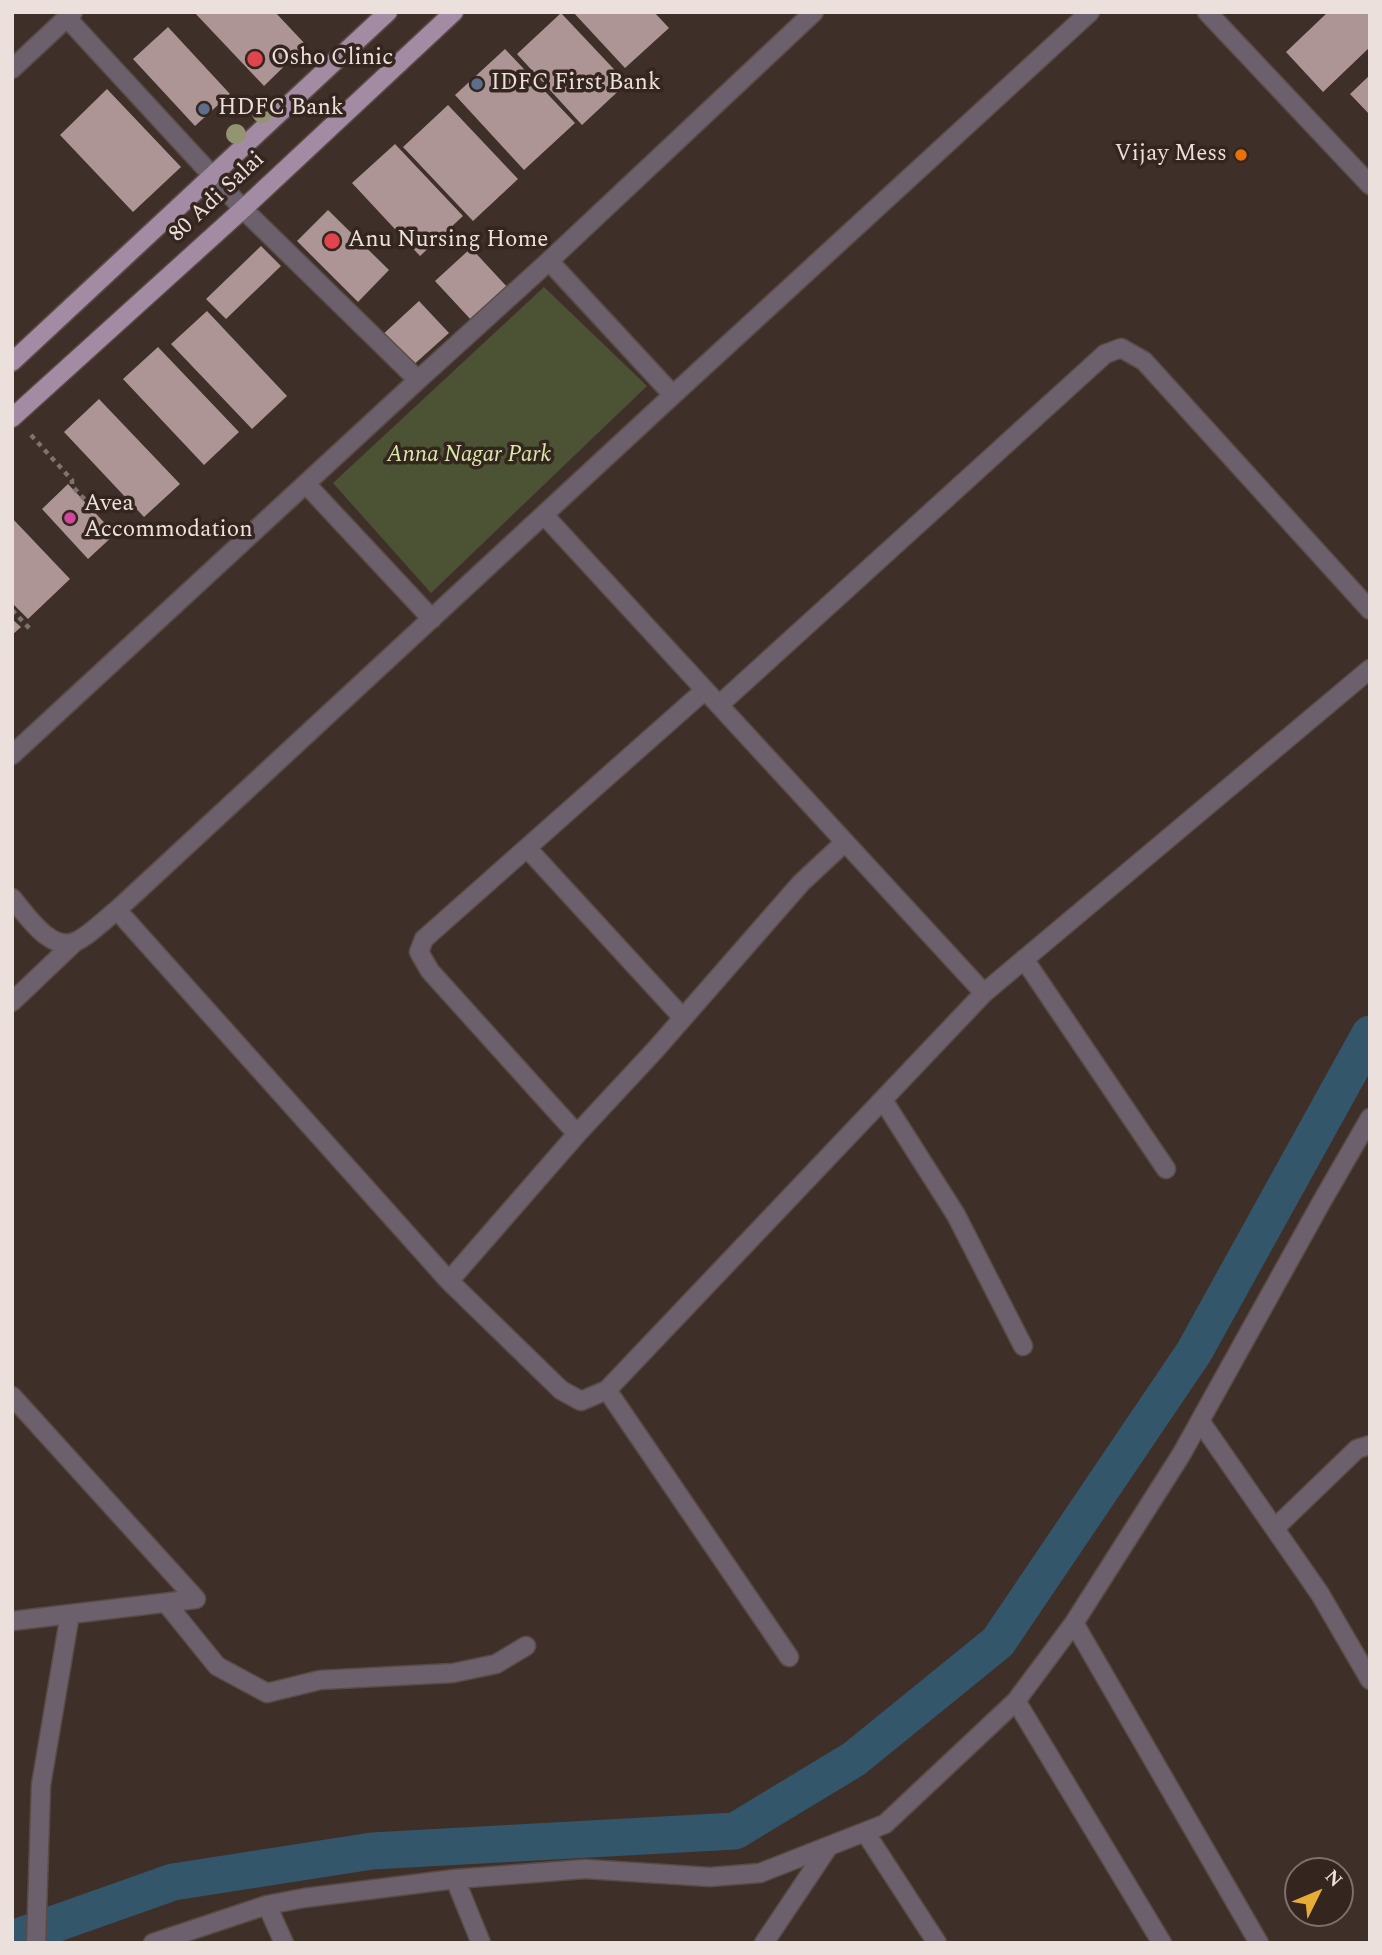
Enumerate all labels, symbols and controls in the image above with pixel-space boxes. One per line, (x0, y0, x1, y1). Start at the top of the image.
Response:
place label: Osho Clinic (271, 45, 393, 73)
marker: Osho Clinic (245, 49, 265, 69)
place label: IDFC First Bank (491, 70, 661, 98)
marker: IDFC First Bank (469, 76, 485, 92)
place label: HDFC Bank (218, 95, 344, 123)
marker: HDFC Bank (196, 101, 212, 117)
place label: Vijay Mess (1115, 141, 1227, 169)
street label: 80 Adi Salai (165, 147, 271, 249)
marker: Vijay Mess (1233, 147, 1249, 163)
place label: Anu Nursing Home (348, 227, 548, 255)
marker: Anu Nursing Home (322, 231, 342, 251)
park label: Anna Nagar Park (387, 442, 551, 470)
place label: Avea Accommodation (84, 491, 253, 545)
marker: Avea Accommodation (62, 510, 78, 526)
north arrow (1284, 1857, 1354, 1927)
text: N (1317, 1863, 1349, 1894)

